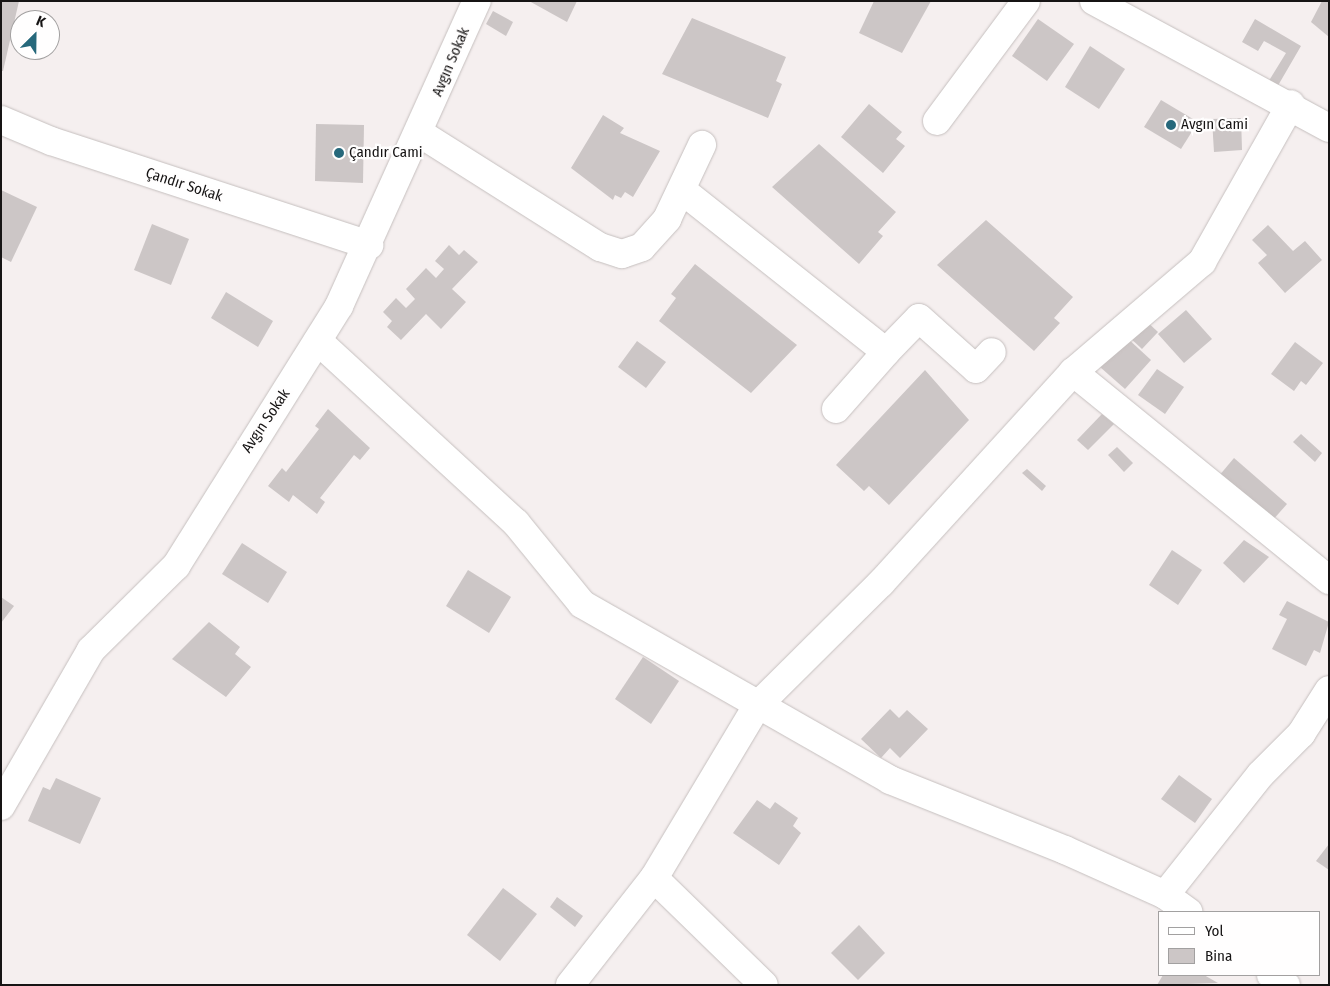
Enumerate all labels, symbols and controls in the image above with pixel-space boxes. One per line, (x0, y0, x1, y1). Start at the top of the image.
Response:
north arrow (10, 10, 60, 60)
text: K (34, 12, 48, 31)
street label: Avgın Sokak (428, 25, 474, 99)
place label: Avgın Cami (1181, 116, 1248, 134)
marker: Avgın Cami (1165, 119, 1177, 131)
place label: Çandır Cami (349, 144, 422, 162)
marker: Çandır Cami (333, 147, 345, 159)
street label: Çandır Sokak (143, 164, 225, 206)
street label: Avgın Sokak (238, 386, 294, 456)
legend (1158, 911, 1320, 976)
text: Yol (1205, 922, 1223, 940)
text: Bina (1205, 947, 1232, 965)

